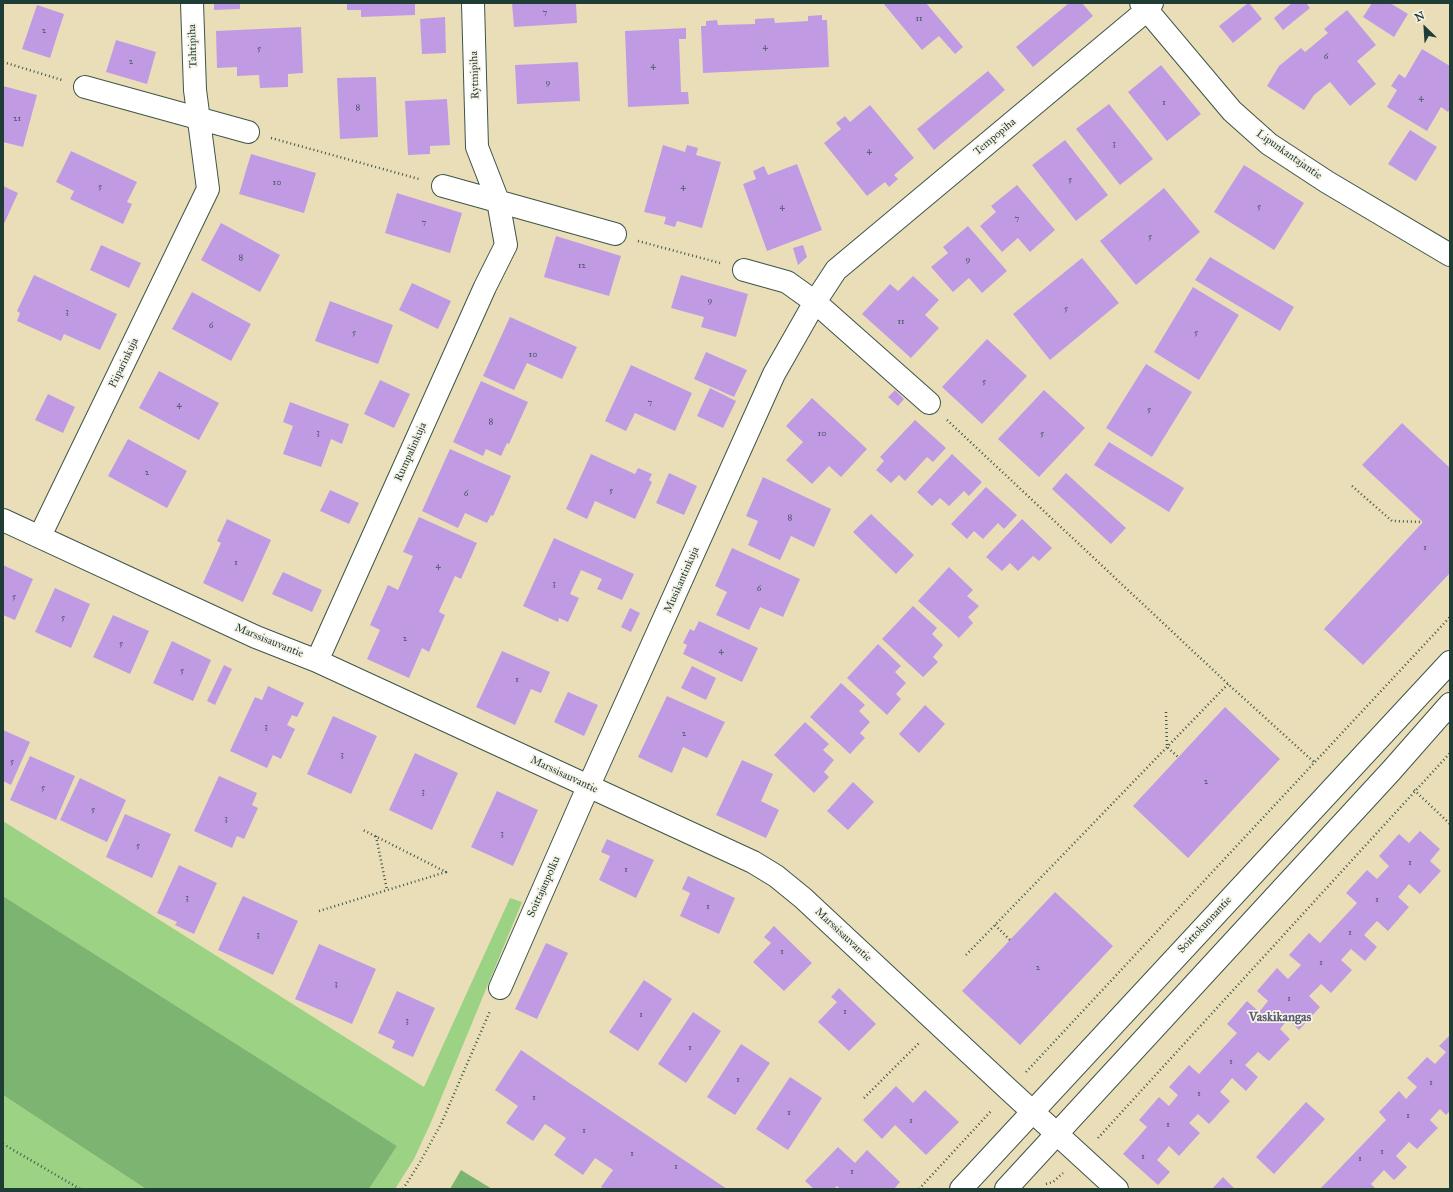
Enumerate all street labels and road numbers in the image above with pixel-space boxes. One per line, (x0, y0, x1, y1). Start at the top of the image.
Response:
street label: Tahtipiha (186, 24, 200, 68)
street label: Rytmipiha (468, 51, 482, 99)
street label: Tempopiha (971, 116, 1019, 158)
street label: Lipunkantajantie (1254, 127, 1324, 183)
street label: Piiparinkuja (106, 336, 142, 390)
street label: Rumpalinkuja (392, 420, 430, 484)
street label: Musikantinkuja (662, 545, 702, 615)
street label: Marssisauvantie (233, 621, 305, 661)
street label: Marssisauvantie (528, 754, 600, 796)
street label: Soittajanpolku (525, 854, 563, 920)
street label: Soittokunnantie (1175, 894, 1235, 956)
street label: Marssisauvantie (812, 905, 874, 965)

